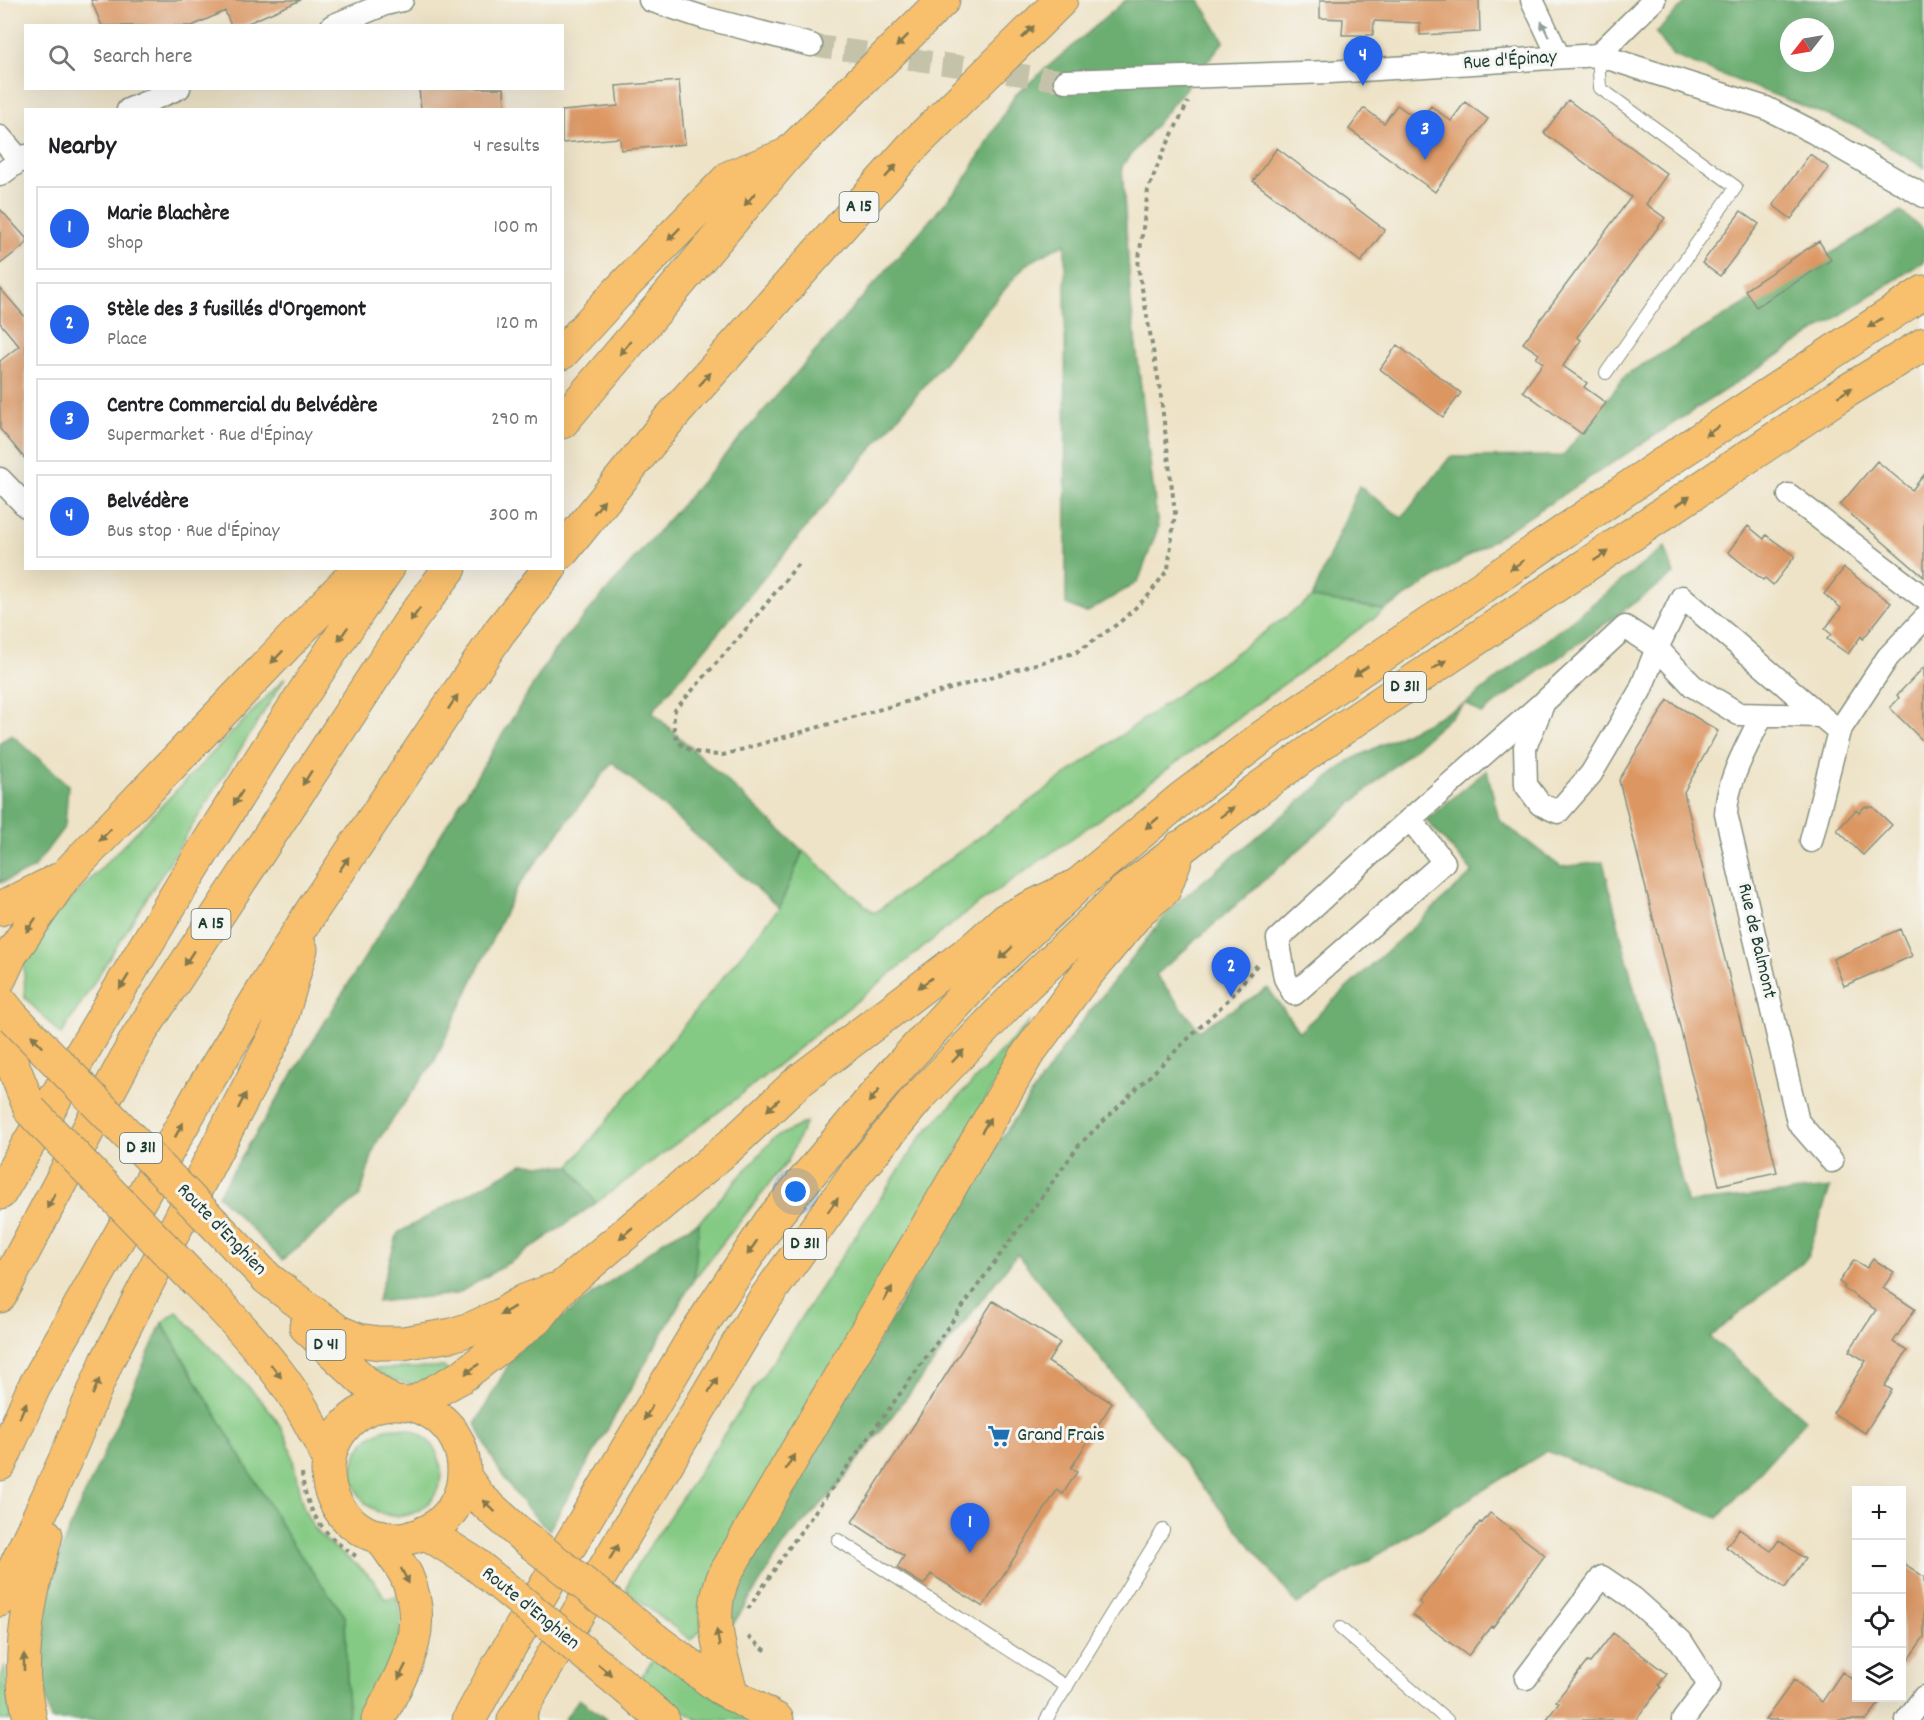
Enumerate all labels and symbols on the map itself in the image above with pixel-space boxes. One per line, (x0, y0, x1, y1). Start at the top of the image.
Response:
north arrow (1780, 18, 1834, 72)
one-way arrow (1541, 20, 1550, 37)
one-way arrow (1021, 26, 1035, 40)
one-way arrow (895, 34, 909, 48)
pin: 4 (1344, 36, 1382, 86)
street label: Rue d'Épinay (1462, 44, 1559, 78)
pin: 3 (1406, 110, 1444, 160)
one-way arrow (884, 164, 897, 179)
one-way arrow (744, 191, 757, 207)
road number: A 15 (840, 192, 878, 222)
one-way arrow (668, 227, 682, 241)
one-way arrow (1867, 318, 1883, 329)
one-way arrow (619, 340, 632, 355)
one-way arrow (698, 372, 711, 387)
one-way arrow (1837, 387, 1853, 398)
one-way arrow (1704, 425, 1720, 436)
one-way arrow (1675, 495, 1691, 507)
one-way arrow (592, 500, 605, 515)
one-way arrow (1593, 551, 1609, 562)
one-way arrow (1509, 559, 1525, 571)
one-way arrow (409, 608, 421, 623)
one-way arrow (337, 625, 349, 641)
one-way arrow (270, 649, 284, 663)
one-way arrow (1430, 659, 1447, 670)
one-way arrow (1353, 665, 1369, 676)
road number: D 311 (1384, 672, 1426, 702)
one-way arrow (447, 693, 458, 710)
one-way arrow (302, 770, 313, 786)
one-way arrow (232, 790, 243, 806)
one-way arrow (1219, 806, 1235, 818)
one-way arrow (1144, 817, 1160, 830)
one-way arrow (98, 827, 112, 842)
one-way arrow (338, 856, 350, 872)
street label: Rue de Balmont (1729, 881, 1783, 1001)
road number: A 15 (192, 909, 230, 939)
one-way arrow (25, 917, 37, 933)
one-way arrow (999, 946, 1014, 960)
pin: 2 (1212, 948, 1250, 997)
one-way arrow (183, 950, 194, 967)
one-way arrow (118, 973, 129, 990)
one-way arrow (918, 977, 933, 989)
one-way arrow (30, 1034, 44, 1049)
one-way arrow (951, 1049, 965, 1063)
one-way arrow (868, 1088, 881, 1103)
one-way arrow (237, 1092, 247, 1109)
one-way arrow (767, 1098, 781, 1112)
one-way arrow (981, 1117, 992, 1133)
one-way arrow (174, 1121, 184, 1138)
road number: D 311 (120, 1133, 162, 1163)
street label: Route d'Enghien (169, 1177, 273, 1283)
your location (781, 1177, 810, 1206)
one-way arrow (46, 1192, 56, 1209)
one-way arrow (827, 1198, 839, 1214)
one-way arrow (619, 1226, 634, 1239)
road number: D 311 (784, 1229, 826, 1259)
one-way arrow (747, 1240, 758, 1256)
one-way arrow (883, 1285, 893, 1302)
one-way arrow (499, 1306, 515, 1317)
road number: D 41 (306, 1330, 346, 1360)
one-way arrow (270, 1363, 282, 1378)
one-way arrow (464, 1363, 479, 1375)
one-way arrow (708, 1376, 718, 1393)
one-way arrow (91, 1378, 101, 1396)
one-way arrow (19, 1402, 28, 1419)
one-way arrow (643, 1405, 654, 1421)
place label: Grand Frais (1017, 1422, 1105, 1450)
supermarket icon: Grand Frais (986, 1423, 1012, 1449)
one-way arrow (785, 1453, 795, 1470)
one-way arrow (483, 1500, 497, 1514)
pin: 1 (950, 1504, 990, 1553)
one-way arrow (608, 1544, 619, 1560)
street label: Route d'Enghien (475, 1561, 585, 1657)
one-way arrow (400, 1567, 410, 1585)
one-way arrow (713, 1628, 722, 1647)
one-way arrow (19, 1652, 29, 1671)
one-way arrow (398, 1664, 407, 1681)
one-way arrow (597, 1664, 613, 1677)

